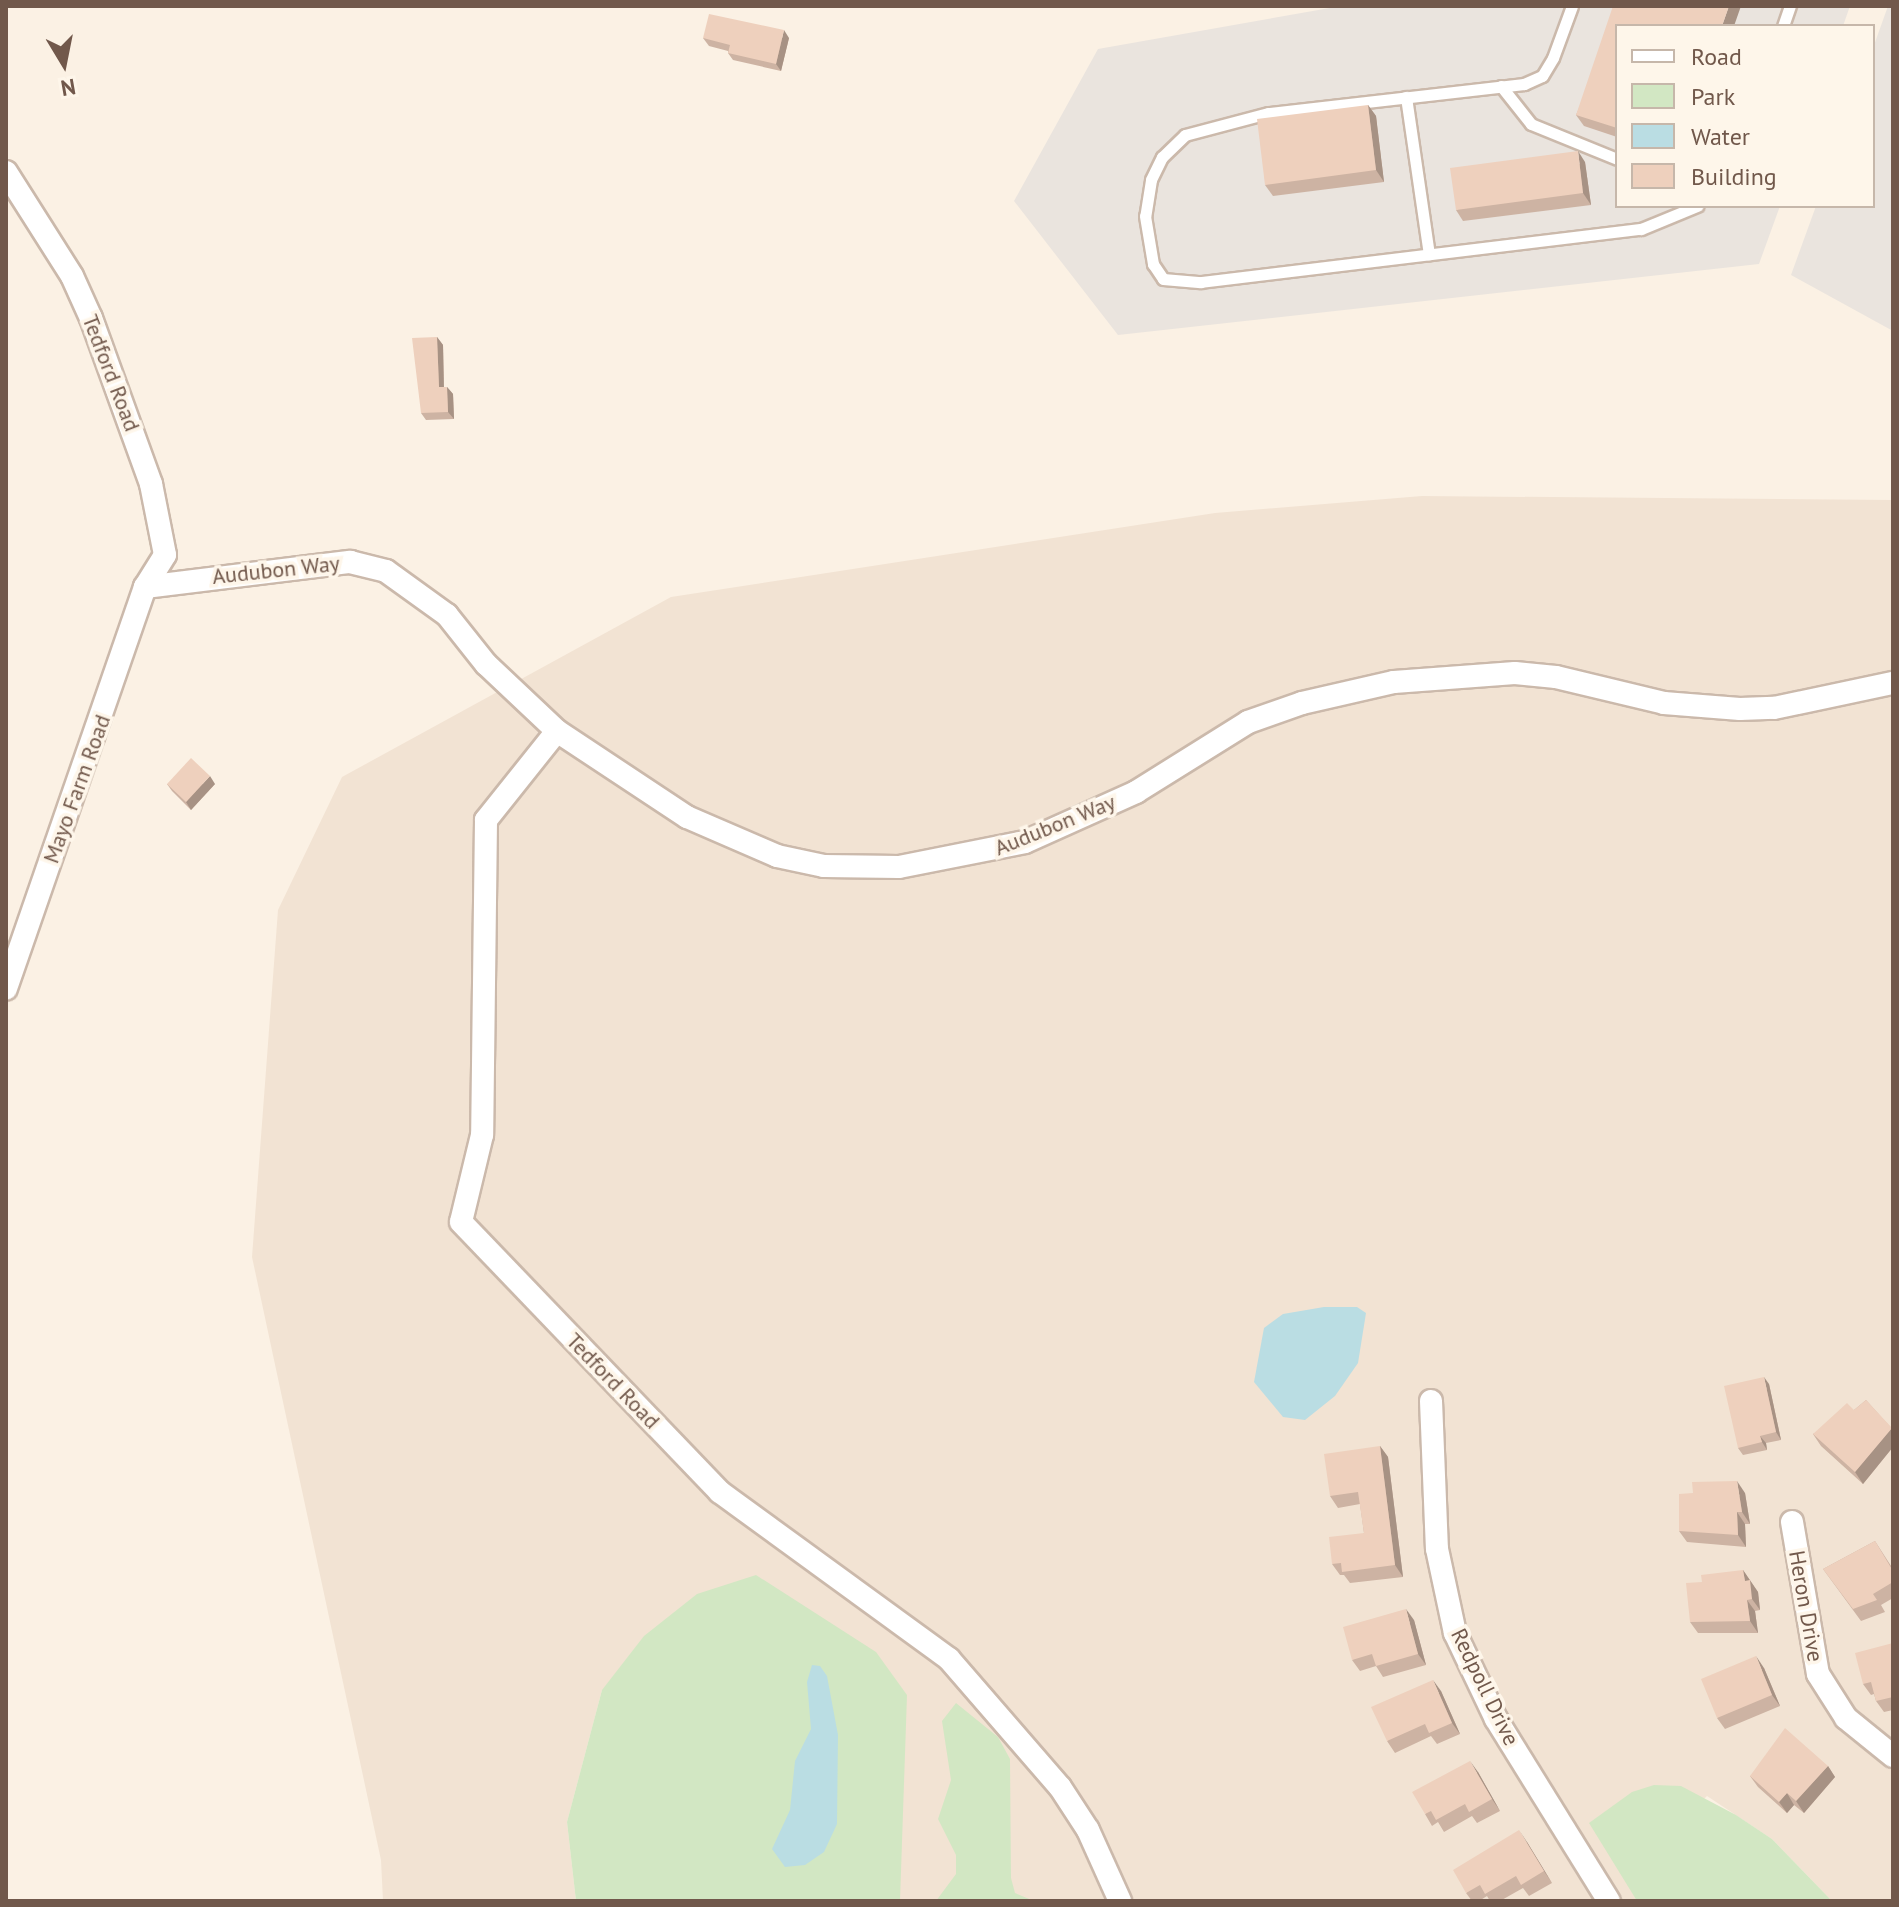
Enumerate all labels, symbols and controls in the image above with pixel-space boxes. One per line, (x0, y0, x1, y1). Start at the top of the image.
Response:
north arrow (24, 24, 104, 104)
legend (1615, 24, 1875, 208)
text: Road (1691, 41, 1742, 72)
text: N (59, 73, 78, 103)
text: Park (1691, 81, 1735, 112)
text: Water (1691, 121, 1750, 152)
text: Building (1691, 161, 1777, 192)
street label: Tedford Road (77, 311, 145, 435)
street label: Audubon Way (211, 550, 341, 590)
street label: Mayo Farm Road (38, 711, 116, 867)
street label: Audubon Way (990, 789, 1120, 861)
street label: Tedford Road (561, 1328, 665, 1434)
street label: Heron Drive (1783, 1548, 1829, 1664)
street label: Redpoll Drive (1445, 1624, 1525, 1750)

